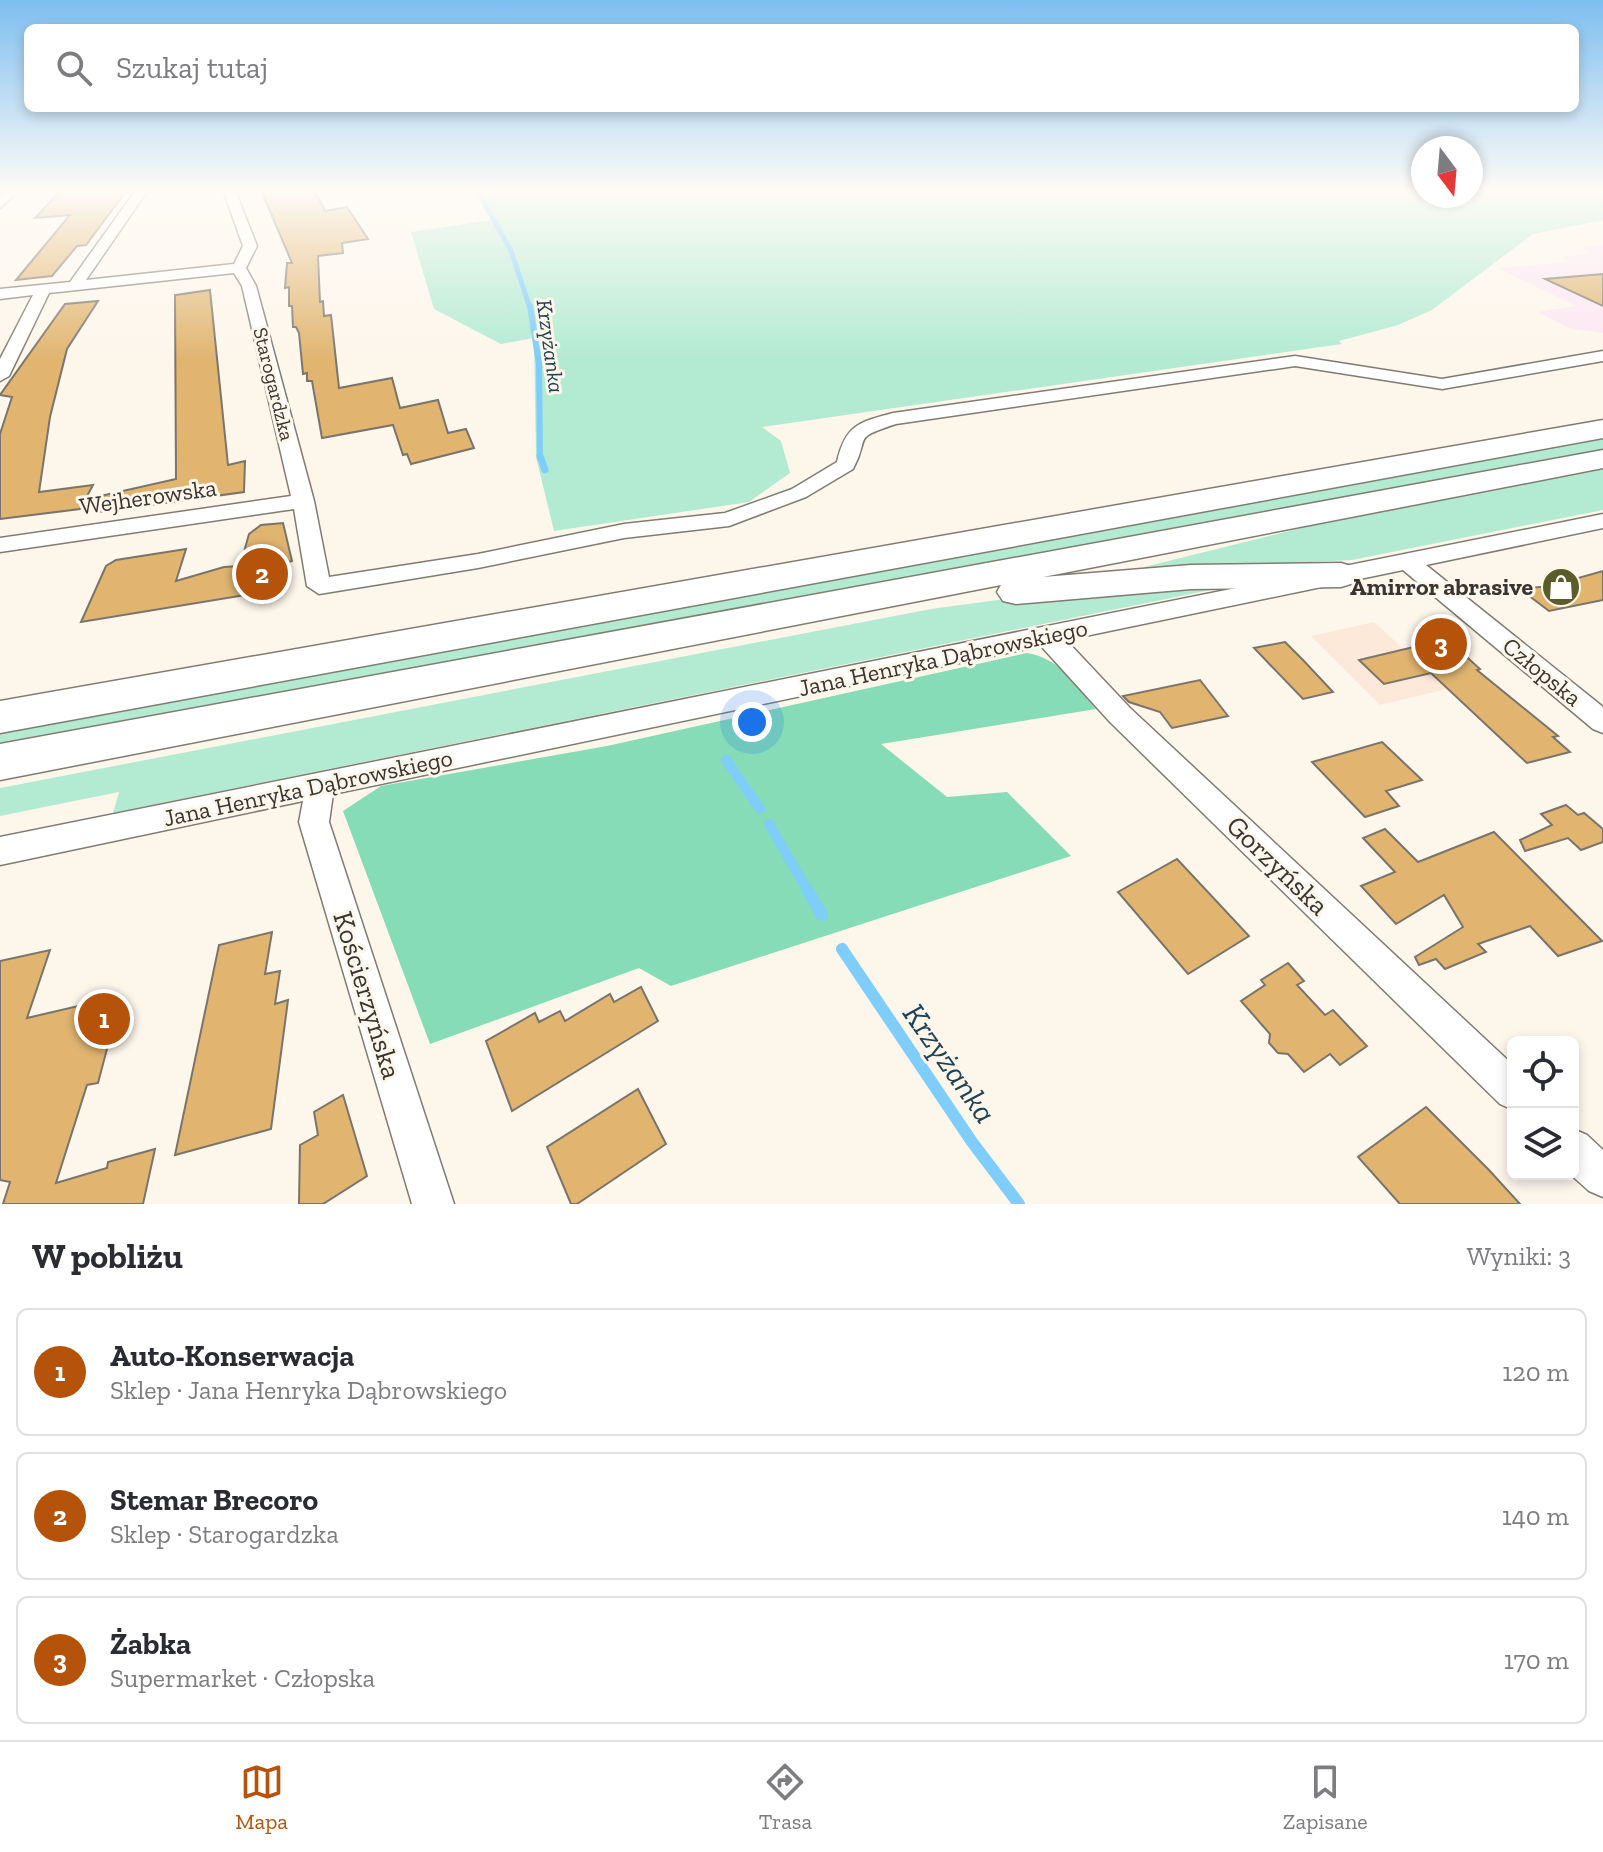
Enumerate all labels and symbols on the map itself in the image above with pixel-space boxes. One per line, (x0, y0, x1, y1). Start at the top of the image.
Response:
north arrow (1411, 136, 1483, 208)
water label: Krzyżanka (531, 298, 570, 395)
street label: Starogardzka (248, 325, 300, 443)
street label: Wejherowska (77, 472, 219, 520)
pin: 2 (236, 544, 288, 604)
shop icon: Amirror abrasive (1540, 566, 1582, 608)
place label: Amirror abrasive (1350, 572, 1533, 601)
street label: Jana Henryka Dąbrowskiego (796, 613, 1090, 702)
pin: 3 (1415, 614, 1467, 674)
street label: Człopska (1497, 631, 1588, 712)
your location (732, 702, 772, 742)
street label: Jana Henryka Dąbrowskiego (161, 743, 455, 832)
street label: Gorzyńska (1220, 809, 1336, 922)
street label: Kościerzyńska (326, 907, 409, 1083)
pin: 1 (78, 989, 130, 1049)
water label: Krzyżanka (895, 996, 1005, 1130)

